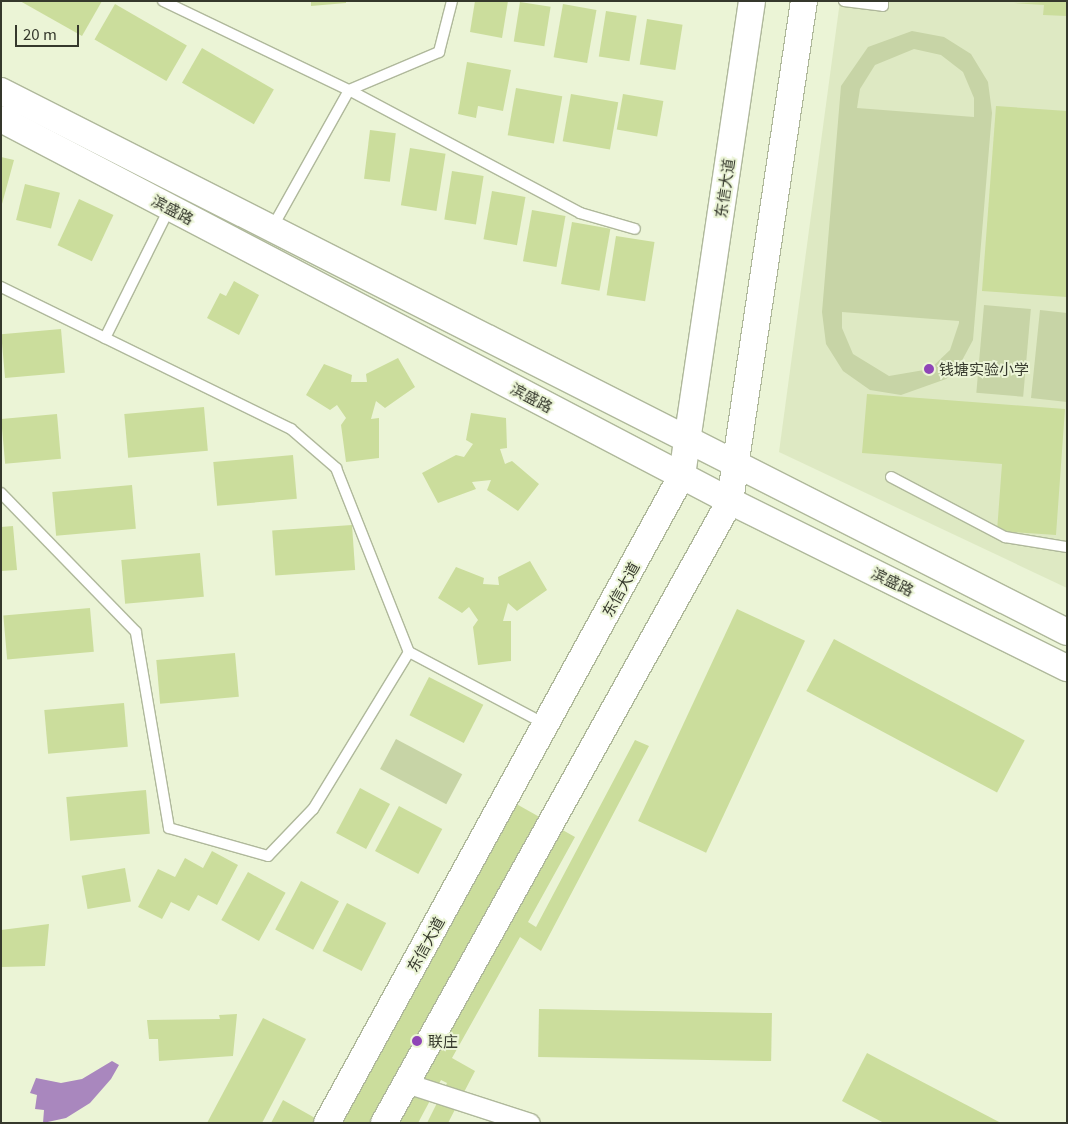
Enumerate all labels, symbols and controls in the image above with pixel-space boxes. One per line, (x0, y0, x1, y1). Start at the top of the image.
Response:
scale bar (18, 15, 81, 47)
text: 20 m (23, 23, 57, 44)
street label: 东信大道 (711, 157, 737, 219)
street label: 滨盛路 (149, 190, 197, 228)
place label: 钱塘实验小学 (939, 360, 1029, 378)
marker: 钱塘实验小学 (923, 363, 935, 375)
street label: 滨盛路 (508, 378, 556, 416)
street label: 东信大道 (598, 558, 642, 620)
street label: 滨盛路 (869, 563, 917, 599)
street label: 东信大道 (403, 913, 447, 975)
place label: 联庄 (428, 1032, 458, 1050)
marker: 联庄 (410, 1034, 424, 1048)

